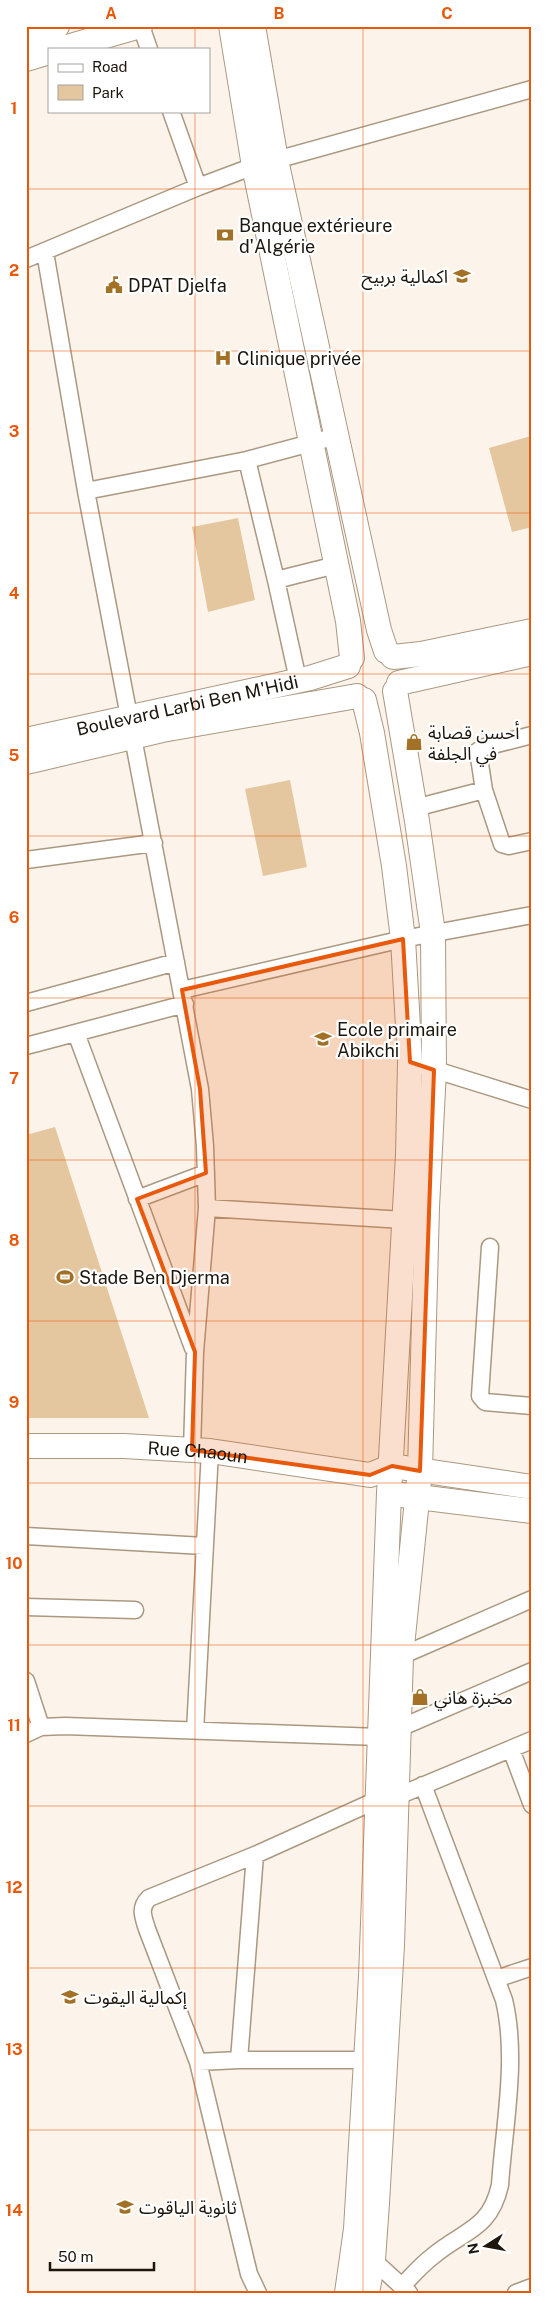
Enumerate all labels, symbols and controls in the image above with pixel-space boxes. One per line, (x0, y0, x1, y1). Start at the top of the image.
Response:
text: A (105, 4, 117, 23)
text: B (274, 4, 285, 23)
text: C (441, 4, 453, 23)
legend (48, 48, 210, 112)
text: Road (92, 58, 128, 75)
text: Park (92, 84, 124, 101)
text: 1 (11, 99, 17, 118)
place label: Banque extérieure d'Algérie (239, 215, 392, 257)
bank icon: Banque extérieure d'Algérie (215, 225, 235, 245)
text: 2 (9, 261, 19, 280)
place label: اكمالية بربيح (361, 266, 448, 290)
school or university icon: اكمالية بربيح (452, 266, 472, 286)
public building icon: DPAT Djelfa (104, 275, 124, 295)
place label: DPAT Djelfa (128, 275, 227, 296)
hospital icon: Clinique privée (213, 348, 233, 368)
place label: Clinique privée (237, 348, 361, 369)
text: 3 (9, 422, 19, 441)
text: 4 (9, 584, 20, 603)
street label: Boulevard Larbi Ben M'Hidi (74, 670, 300, 739)
place label: أحسن قصابة في الجلفة (428, 721, 520, 767)
shop icon: أحسن قصابة في الجلفة (404, 732, 424, 752)
text: 5 (9, 746, 20, 765)
text: 6 (9, 908, 19, 927)
place label: Ecole primaire Abikchi (337, 1019, 457, 1061)
school or university icon: Ecole primaire Abikchi (313, 1029, 333, 1049)
text: 7 (9, 1069, 19, 1088)
text: 8 (9, 1231, 20, 1250)
sports icon: Stade Ben Djerma (55, 1267, 75, 1287)
place label: Stade Ben Djerma (79, 1267, 230, 1288)
text: 9 (9, 1393, 19, 1412)
street label: Rue Chaoun (147, 1437, 249, 1467)
text: 10 (5, 1554, 23, 1573)
shop icon: مخبزة هاني (410, 1687, 430, 1707)
place label: مخبزة هاني (434, 1687, 513, 1711)
text: 11 (7, 1716, 21, 1735)
text: 12 (5, 1878, 23, 1897)
school or university icon: إكمالية اليقوت (60, 1987, 80, 2007)
place label: إكمالية اليقوت (84, 1987, 187, 2010)
text: 13 (5, 2040, 23, 2059)
school or university icon: ثانوية الياقوت (115, 2197, 135, 2217)
place label: ثانوية الياقوت (139, 2197, 237, 2219)
text: 14 (5, 2201, 23, 2220)
north arrow (460, 2222, 510, 2272)
scale bar (50, 2239, 154, 2271)
text: N (464, 2242, 482, 2255)
text: 50 m (58, 2248, 93, 2265)

